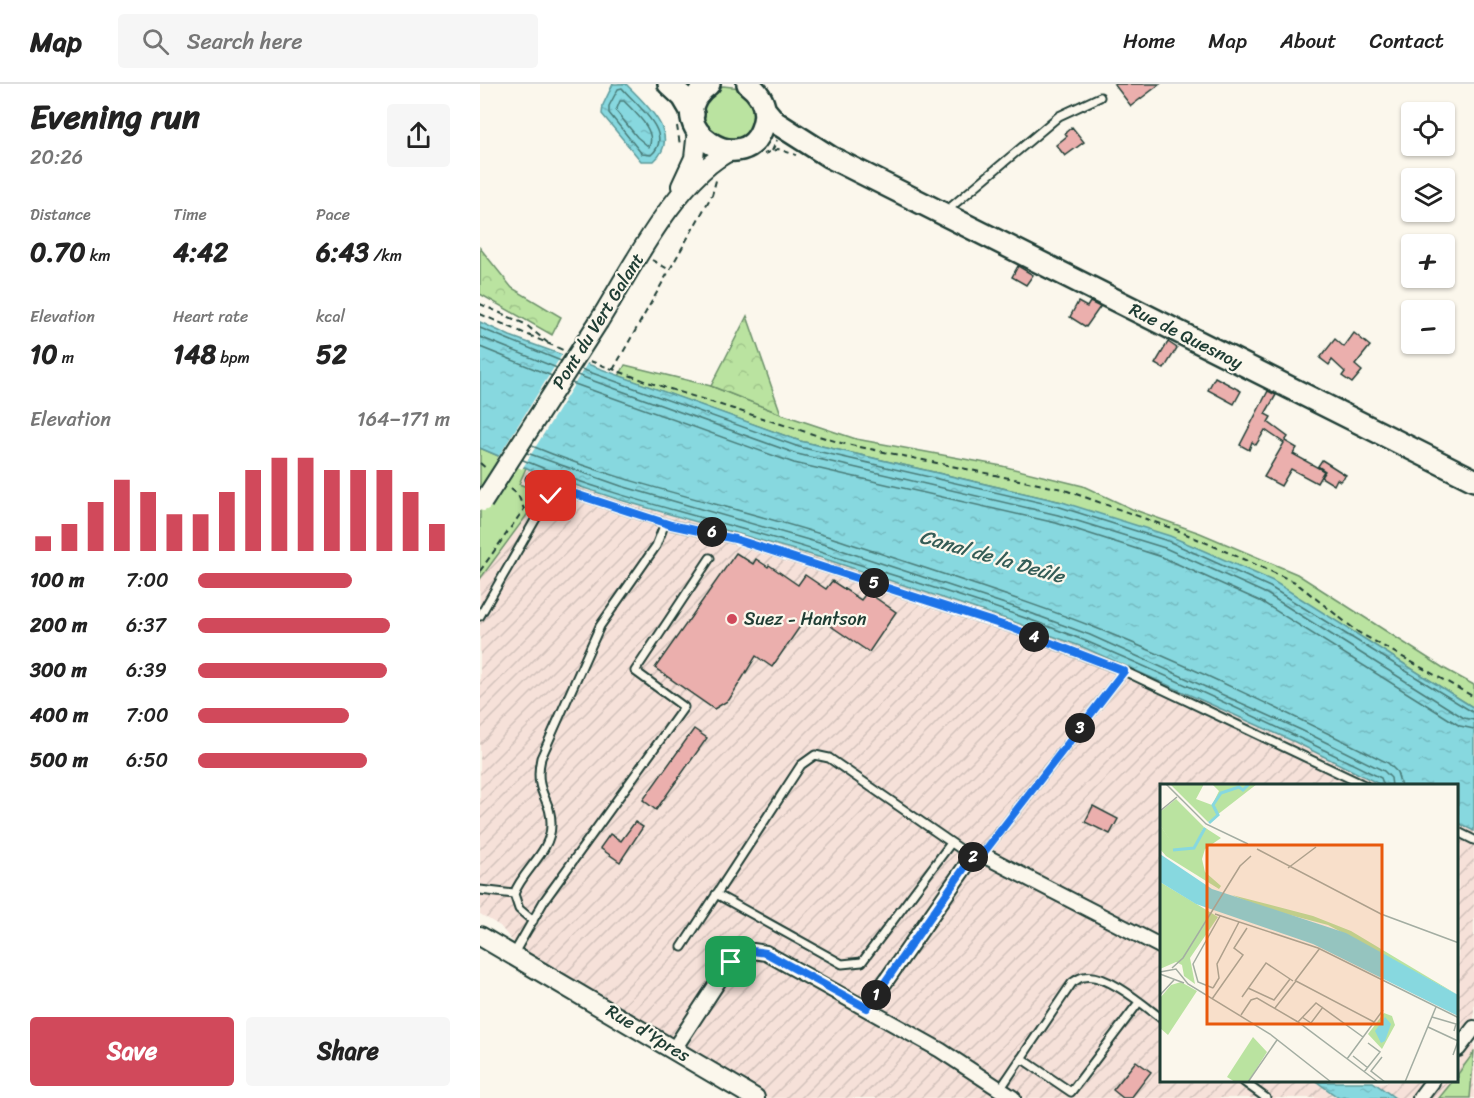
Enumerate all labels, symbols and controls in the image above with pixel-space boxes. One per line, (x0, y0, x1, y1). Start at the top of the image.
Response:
search box (118, 14, 538, 68)
text: Map (30, 17, 82, 66)
text: Search here (187, 22, 303, 61)
text: Home (1123, 22, 1175, 60)
text: Map (1208, 22, 1247, 60)
text: About (1280, 22, 1337, 60)
text: Contact (1370, 22, 1444, 60)
icon: search (139, 25, 172, 58)
text: Evening run (30, 88, 200, 146)
map controls (1401, 102, 1455, 354)
button: locate (1401, 102, 1455, 156)
button: share (387, 104, 450, 167)
text: 20:26 (30, 140, 83, 175)
button: layers (1401, 168, 1455, 222)
text: Distance (30, 200, 91, 229)
text: Time (173, 200, 207, 229)
text: Pace (316, 200, 350, 229)
text: 0.70 (30, 229, 86, 275)
text: 4:42 (173, 229, 228, 275)
text: 6:43 (316, 229, 369, 275)
button: + (1401, 234, 1455, 288)
text: km (86, 241, 111, 270)
text: /km (369, 241, 402, 270)
street label: Pont du Vert Galant (543, 246, 653, 396)
street label: Rue de Quesnoy (1123, 294, 1249, 379)
button: − (1401, 300, 1455, 354)
text: Elevation (30, 302, 95, 331)
text: Heart rate (173, 302, 248, 331)
text: kcal (316, 302, 345, 331)
text: 10 (30, 331, 58, 377)
text: 148 (173, 331, 216, 377)
text: 52 (316, 331, 347, 377)
text: m (58, 343, 74, 372)
text: bpm (216, 343, 250, 372)
text: Elevation (30, 402, 111, 437)
text: 164–171 m (357, 402, 450, 437)
pin (525, 470, 576, 521)
icon: check (534, 479, 567, 512)
pin: 6 (697, 517, 727, 547)
text: 6 (707, 517, 717, 546)
water label: Canal de la Deûle (915, 519, 1070, 594)
text: 100 m (30, 563, 84, 598)
text: 7:00 (126, 563, 169, 598)
pin: 5 (859, 568, 889, 598)
text: 5 (869, 568, 879, 597)
place label: Suez - Hantson (744, 603, 867, 635)
text: 200 m (30, 608, 87, 643)
text: 6:37 (126, 608, 166, 643)
marker: Suez - Hantson (725, 612, 739, 626)
pin: 4 (1019, 622, 1049, 652)
text: 4 (1029, 622, 1039, 651)
text: 300 m (30, 653, 87, 688)
text: 6:39 (126, 653, 167, 688)
text: 400 m (30, 698, 88, 733)
text: 7:00 (126, 698, 169, 733)
pin: 3 (1065, 713, 1095, 743)
text: 3 (1076, 713, 1084, 742)
text: 500 m (30, 743, 88, 778)
text: 6:50 (126, 743, 168, 778)
inset map (1160, 784, 1459, 1083)
pin: 2 (958, 842, 988, 872)
text: 2 (968, 842, 978, 871)
pin (705, 936, 756, 987)
icon: arrive (714, 945, 747, 978)
pin: 1 (861, 980, 891, 1010)
text: 1 (873, 980, 879, 1009)
street label: Rue d'Ypres (600, 995, 697, 1071)
button: Save (30, 1017, 234, 1086)
button: Share (246, 1017, 450, 1086)

